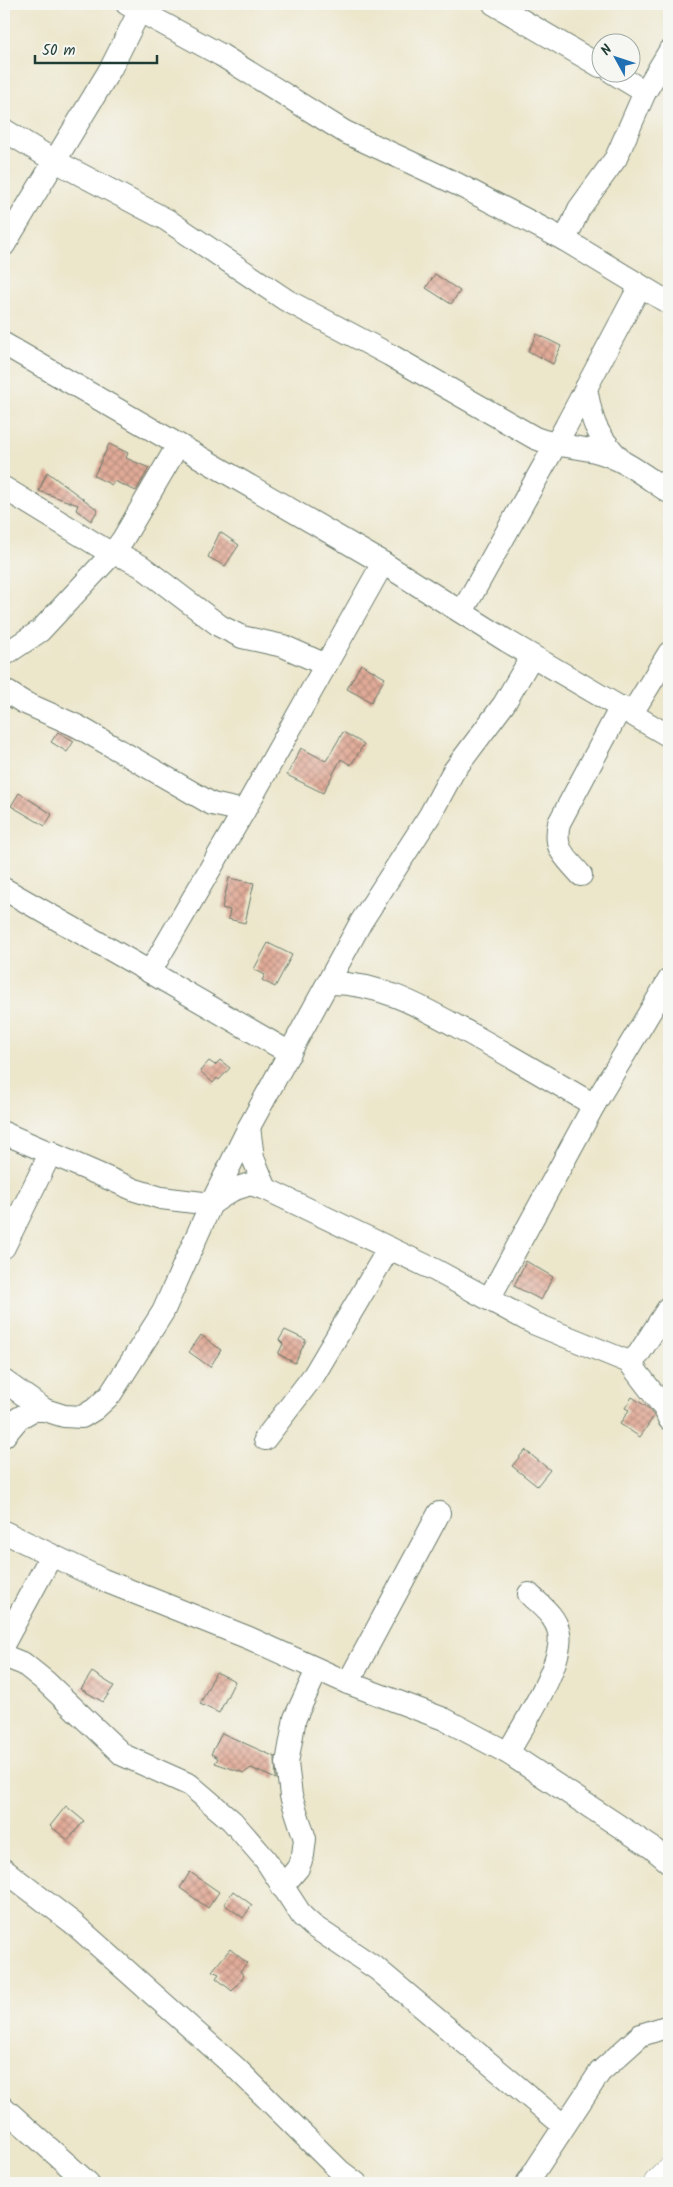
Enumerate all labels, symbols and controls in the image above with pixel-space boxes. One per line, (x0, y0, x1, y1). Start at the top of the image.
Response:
scale bar (35, 32, 158, 64)
north arrow (590, 32, 640, 82)
text: 50 m (42, 39, 76, 63)
text: N (596, 40, 618, 61)

